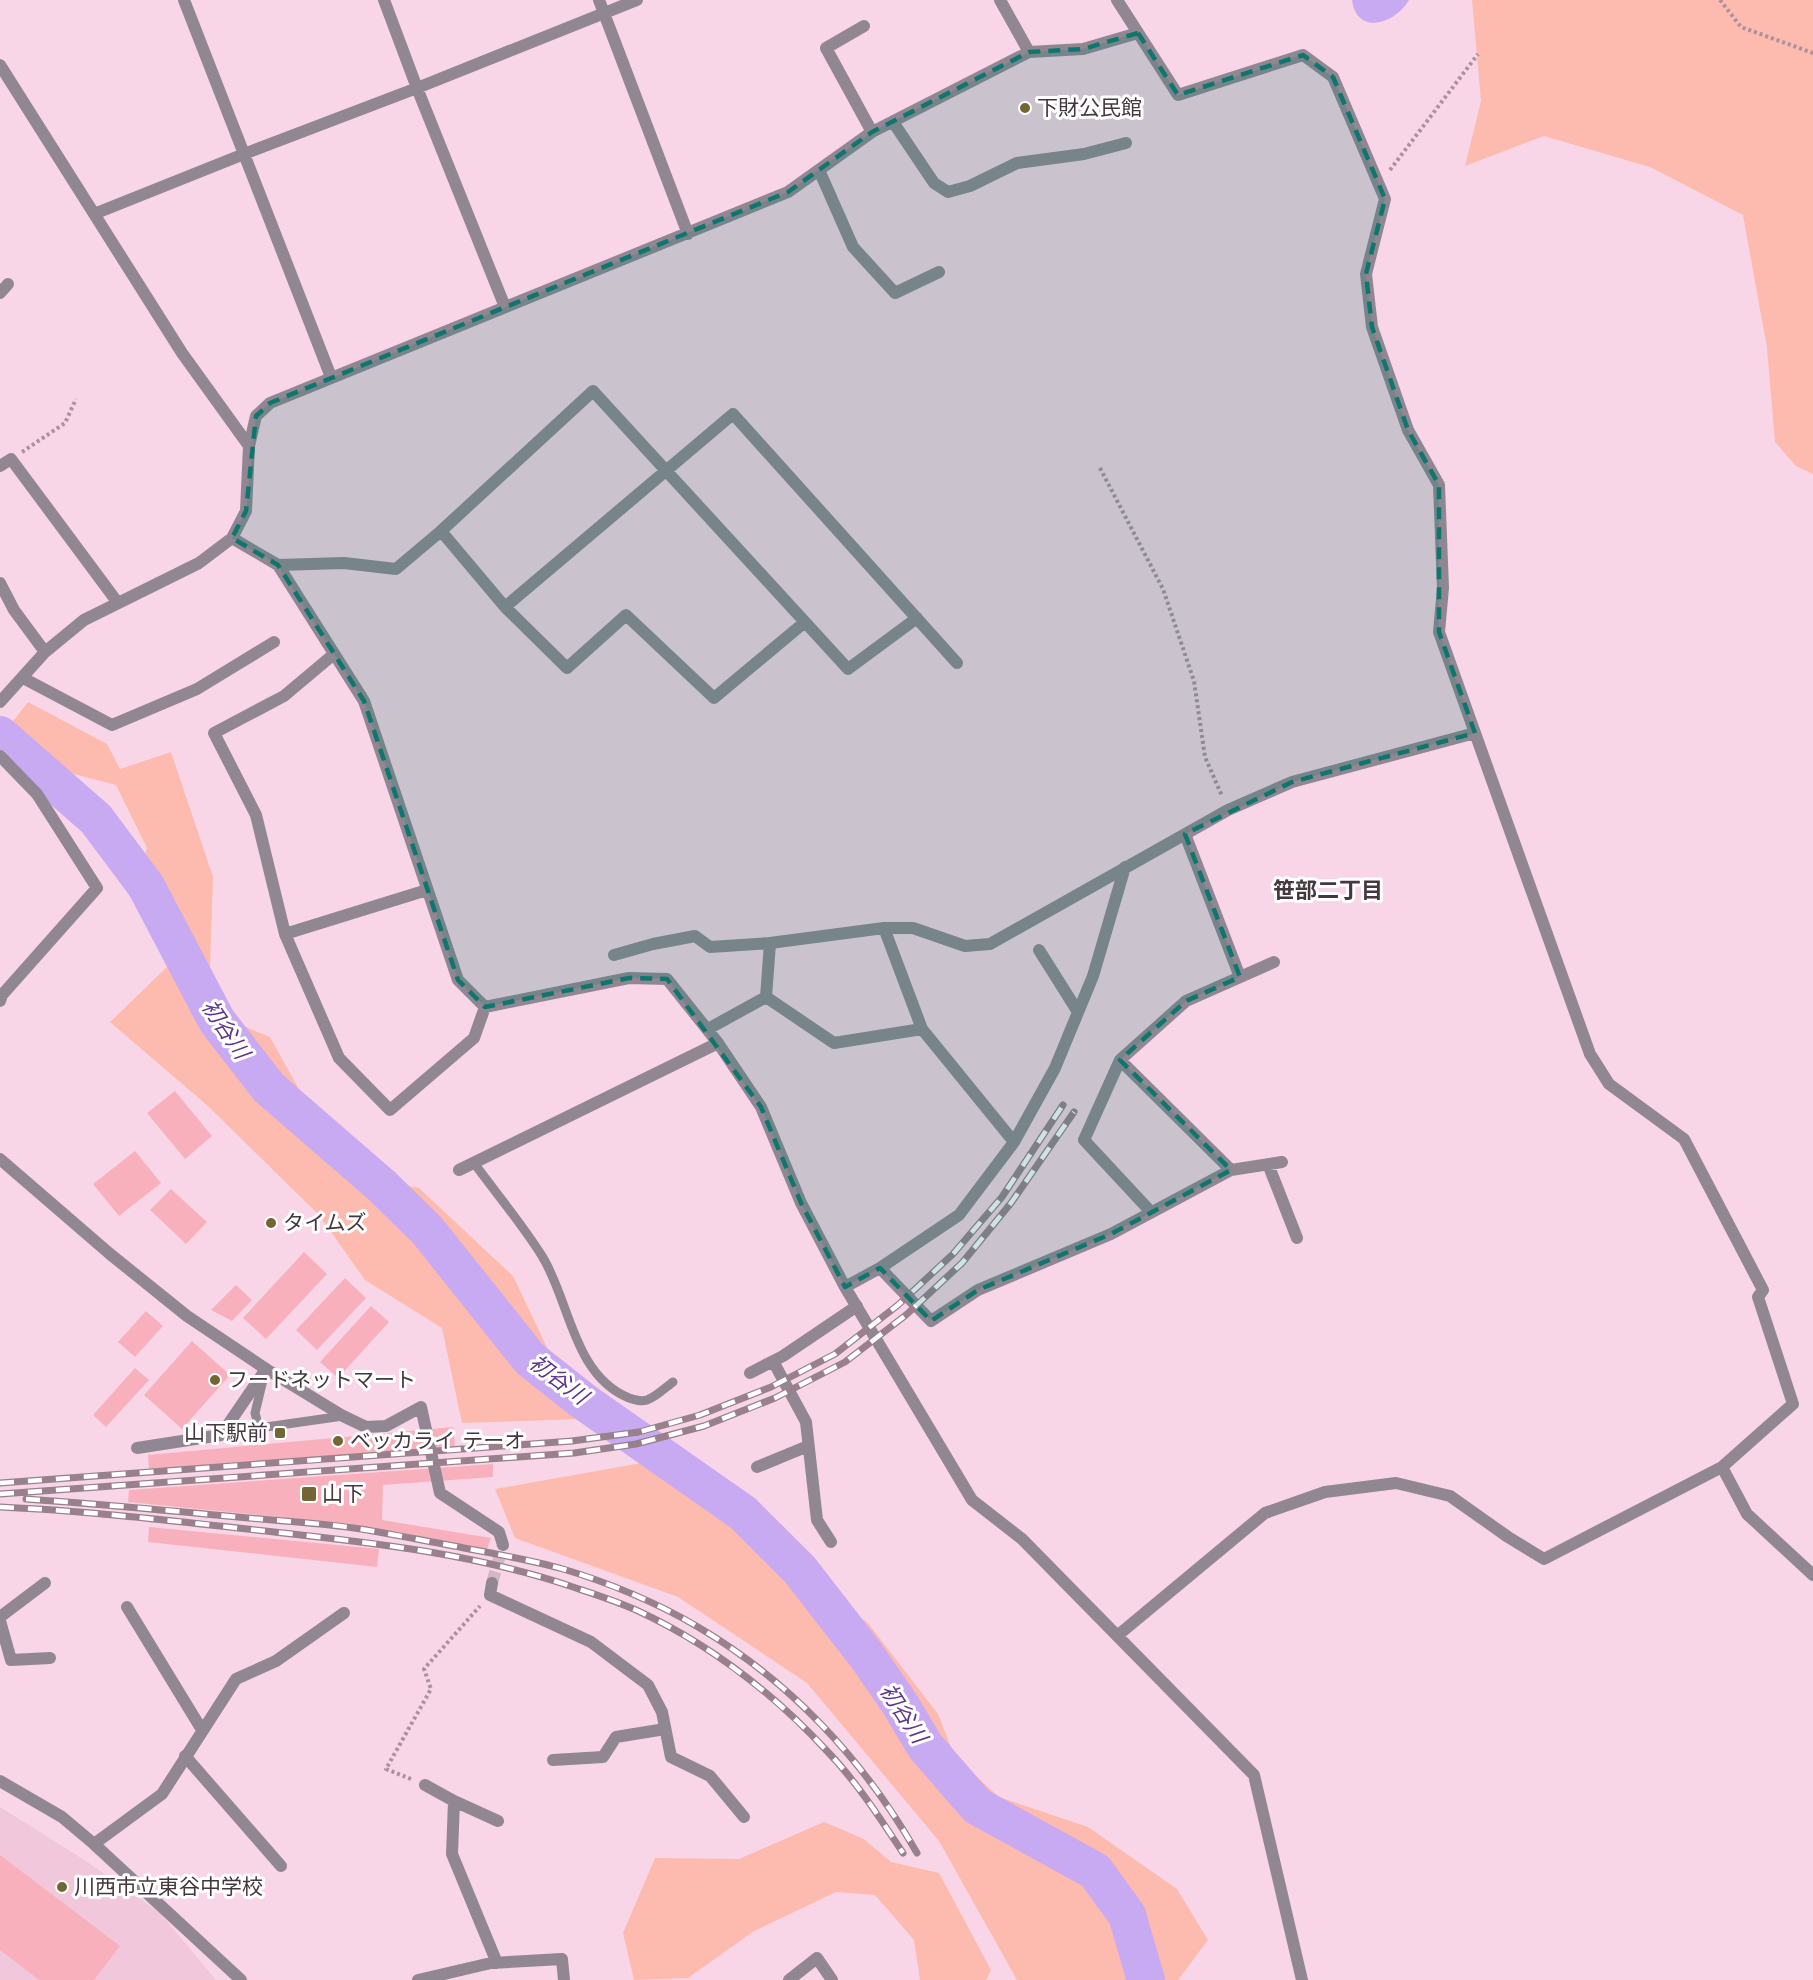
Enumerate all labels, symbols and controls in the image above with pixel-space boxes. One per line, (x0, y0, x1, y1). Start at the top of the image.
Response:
place label: 下財公民館 (1037, 95, 1142, 120)
marker: 下財公民館 (1018, 101, 1032, 115)
district label: 笹部二丁目 (1273, 878, 1383, 903)
water label: 初谷川 (197, 995, 256, 1065)
place label: タイムズ (283, 1210, 367, 1235)
marker: タイムズ (264, 1216, 278, 1230)
water label: 初谷川 (525, 1350, 594, 1410)
place label: フードネットマート (227, 1367, 416, 1392)
marker: フードネットマート (208, 1373, 222, 1387)
place label: 山下駅前 (184, 1420, 268, 1445)
marker: 山下駅前 (273, 1426, 287, 1440)
place label: ベッカライ テーオ (350, 1428, 525, 1453)
marker: ベッカライ テーオ (331, 1434, 345, 1448)
place label: 山下 (322, 1481, 364, 1506)
marker: 山下 (300, 1485, 318, 1503)
water label: 初谷川 (875, 1679, 933, 1749)
place label: 川西市立東谷中学校 (74, 1874, 263, 1899)
marker: 川西市立東谷中学校 (55, 1880, 69, 1894)

